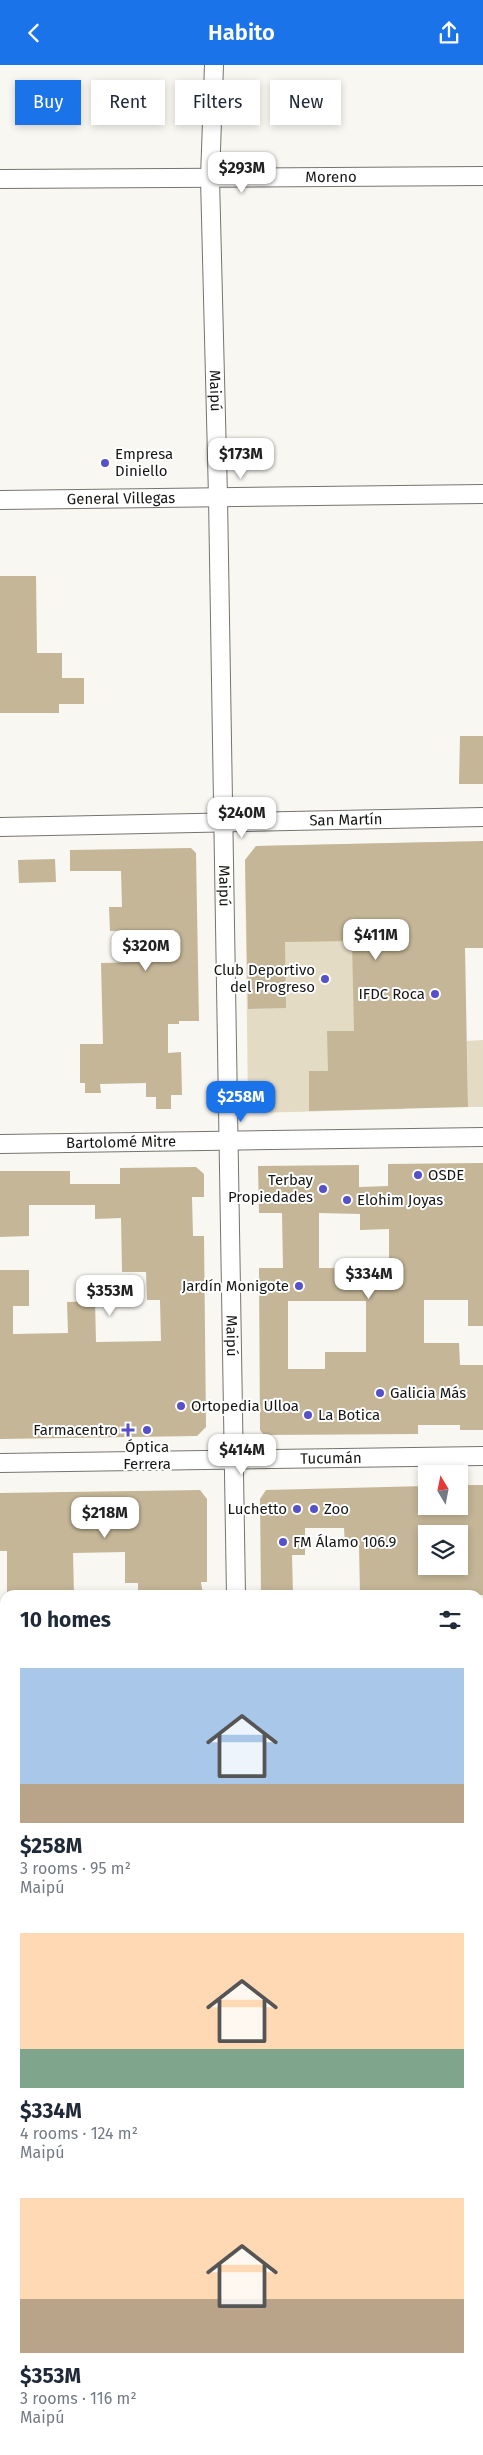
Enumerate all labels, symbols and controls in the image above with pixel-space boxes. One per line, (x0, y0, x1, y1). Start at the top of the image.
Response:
icon: back (20, 19, 48, 47)
text: Habito (208, 19, 275, 46)
icon: share (435, 19, 463, 47)
chip: Buy (15, 80, 81, 125)
chip: Rent (91, 80, 165, 125)
chip: Filters (175, 80, 260, 125)
chip: New (270, 80, 341, 125)
pin: $293M (207, 151, 277, 194)
text: $293M (219, 158, 265, 177)
street label: Moreno (305, 168, 357, 186)
street label: Maipú (206, 370, 225, 412)
pin: $173M (206, 437, 276, 480)
text: $173M (219, 444, 263, 463)
place label: Empresa Diniello (115, 445, 173, 480)
marker: Empresa Diniello (99, 457, 111, 469)
street label: General Villegas (67, 489, 175, 508)
pin: $240M (207, 797, 277, 839)
text: $240M (218, 803, 266, 822)
street label: San Martín (309, 810, 383, 830)
street label: Maipú (215, 865, 234, 907)
pin: $411M (341, 919, 411, 961)
text: $411M (354, 925, 398, 944)
pin: $320M (111, 929, 181, 972)
text: $320M (122, 936, 170, 955)
place label: Club Deportivo del Progreso (214, 961, 315, 996)
marker: Club Deportivo del Progreso (319, 973, 331, 985)
place label: IFDC Roca (358, 985, 425, 1003)
marker: IFDC Roca (429, 988, 441, 1000)
pin: $258M (206, 1081, 276, 1123)
text: $258M (217, 1087, 265, 1106)
street label: Bartolomé Mitre (66, 1132, 176, 1152)
place label: OSDE (428, 1166, 464, 1184)
marker: OSDE (412, 1169, 424, 1181)
place label: Terbay Propiedades (228, 1171, 314, 1206)
marker: Terbay Propiedades (317, 1183, 329, 1195)
place label: Elohim Joyas (357, 1191, 443, 1209)
marker: Elohim Joyas (341, 1194, 353, 1206)
pin: $334M (334, 1257, 404, 1300)
text: $334M (345, 1264, 393, 1283)
pin: $353M (75, 1275, 145, 1317)
place label: Jardín Monigote (182, 1277, 289, 1295)
marker: Jardín Monigote (293, 1280, 305, 1292)
text: $353M (87, 1281, 133, 1300)
street label: Maipú (222, 1315, 241, 1357)
place label: Galicia Más (390, 1384, 466, 1402)
marker: Galicia Más (374, 1387, 386, 1399)
place label: Ortopedia Ulloa (191, 1397, 299, 1415)
marker: Ortopedia Ulloa (175, 1400, 187, 1412)
place label: La Botica (318, 1406, 380, 1424)
marker: La Botica (302, 1409, 314, 1421)
place label: Farmacentro (33, 1421, 118, 1439)
marker: Farmacentro (122, 1424, 134, 1436)
marker: Óptica Ferrera (141, 1424, 153, 1436)
pin: $414M (207, 1433, 277, 1476)
place label: Óptica Ferrera (123, 1438, 171, 1473)
text: $414M (219, 1440, 265, 1459)
street label: Tucumán (300, 1449, 362, 1468)
north arrow (418, 1465, 468, 1515)
map controls (418, 1465, 468, 1575)
pin: $218M (70, 1497, 140, 1539)
place label: Luchetto (228, 1500, 287, 1518)
place label: Zoo (324, 1500, 349, 1518)
text: $218M (82, 1503, 128, 1522)
marker: Luchetto (291, 1503, 303, 1515)
marker: Zoo (308, 1503, 320, 1515)
button: layers (418, 1525, 468, 1575)
place label: FM Álamo 106.9 (293, 1533, 396, 1551)
marker: FM Álamo 106.9 (277, 1536, 289, 1548)
icon: filters (436, 1606, 464, 1634)
text: 10 homes (20, 1607, 111, 1633)
icon: home (197, 1701, 287, 1791)
text: $258M (20, 1833, 82, 1859)
text: 3 rooms · 95 m² (20, 1859, 131, 1878)
text: Maipú (20, 1878, 64, 1897)
icon: home (197, 1966, 287, 2056)
text: $334M (20, 2098, 82, 2124)
text: 4 rooms · 124 m² (20, 2124, 138, 2143)
text: Maipú (20, 2143, 64, 2162)
icon: home (197, 2231, 287, 2321)
text: $353M (20, 2363, 81, 2389)
text: 3 rooms · 116 m² (20, 2389, 137, 2408)
text: Maipú (20, 2408, 64, 2427)

